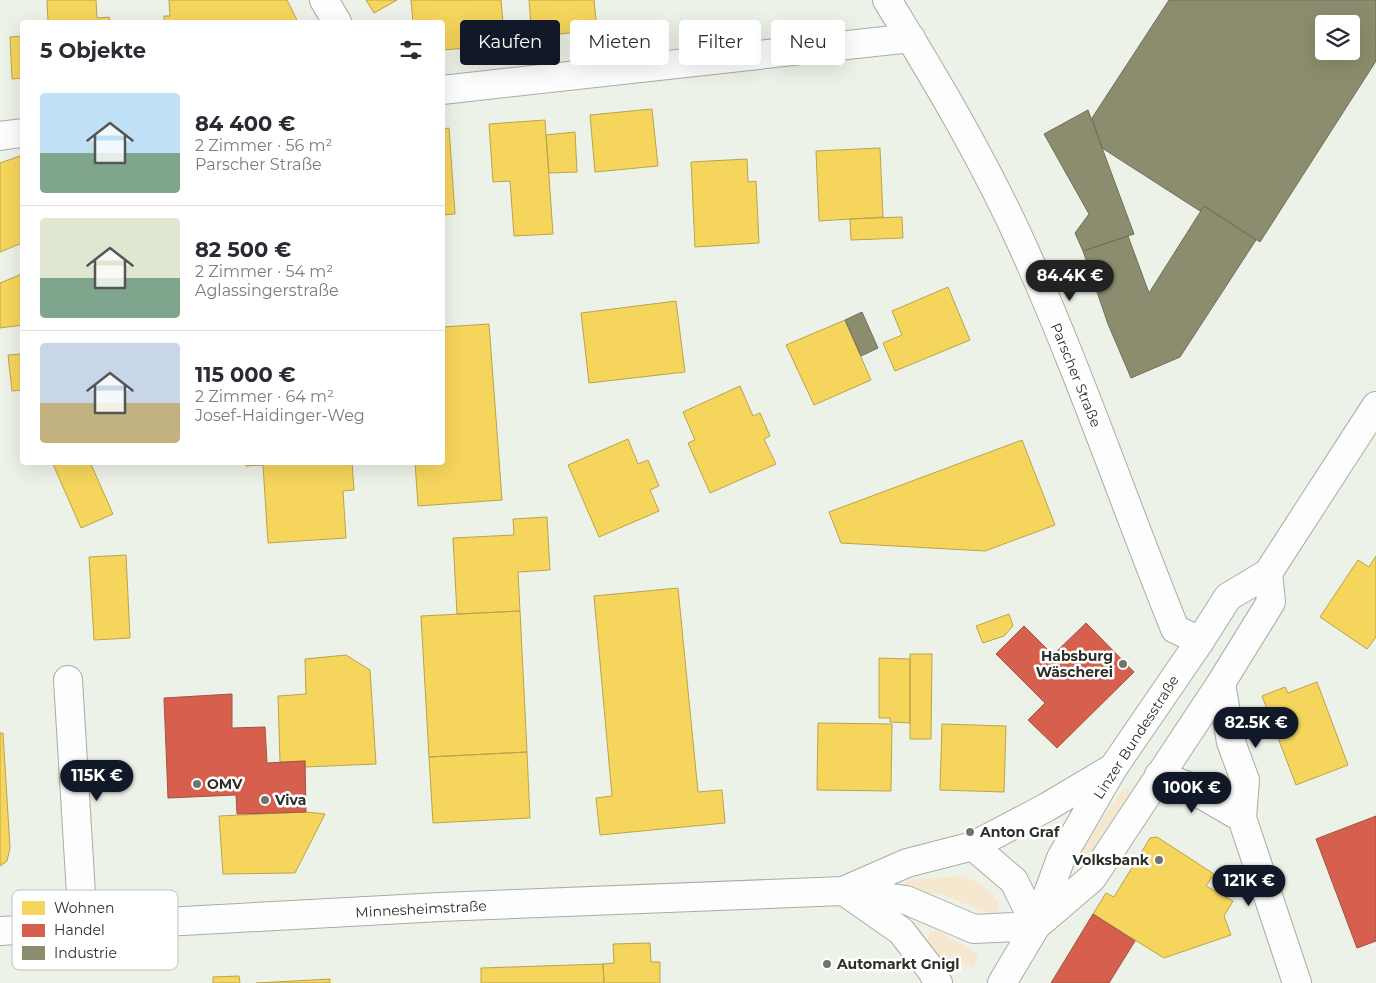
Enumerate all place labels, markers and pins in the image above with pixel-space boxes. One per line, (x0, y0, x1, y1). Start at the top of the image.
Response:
pin: 84.4K € (1024, 260, 1116, 302)
place label: Habsburg Wäscherei (1036, 647, 1113, 681)
marker: Habsburg Wäscherei (1117, 658, 1129, 670)
pin: 82.5K € (1210, 706, 1302, 749)
pin: 115K € (56, 760, 138, 802)
pin: 100K € (1151, 772, 1233, 814)
place label: OMV (207, 775, 243, 793)
marker: OMV (191, 778, 203, 790)
place label: Viva (274, 791, 306, 809)
marker: Viva (259, 794, 271, 806)
place label: Anton Graf (979, 823, 1060, 841)
marker: Anton Graf (964, 826, 976, 838)
place label: Volksbank (1072, 851, 1150, 869)
marker: Volksbank (1153, 854, 1165, 866)
pin: 121K € (1208, 864, 1290, 907)
place label: Automarkt Gnigl (836, 955, 959, 973)
marker: Automarkt Gnigl (821, 958, 833, 970)

